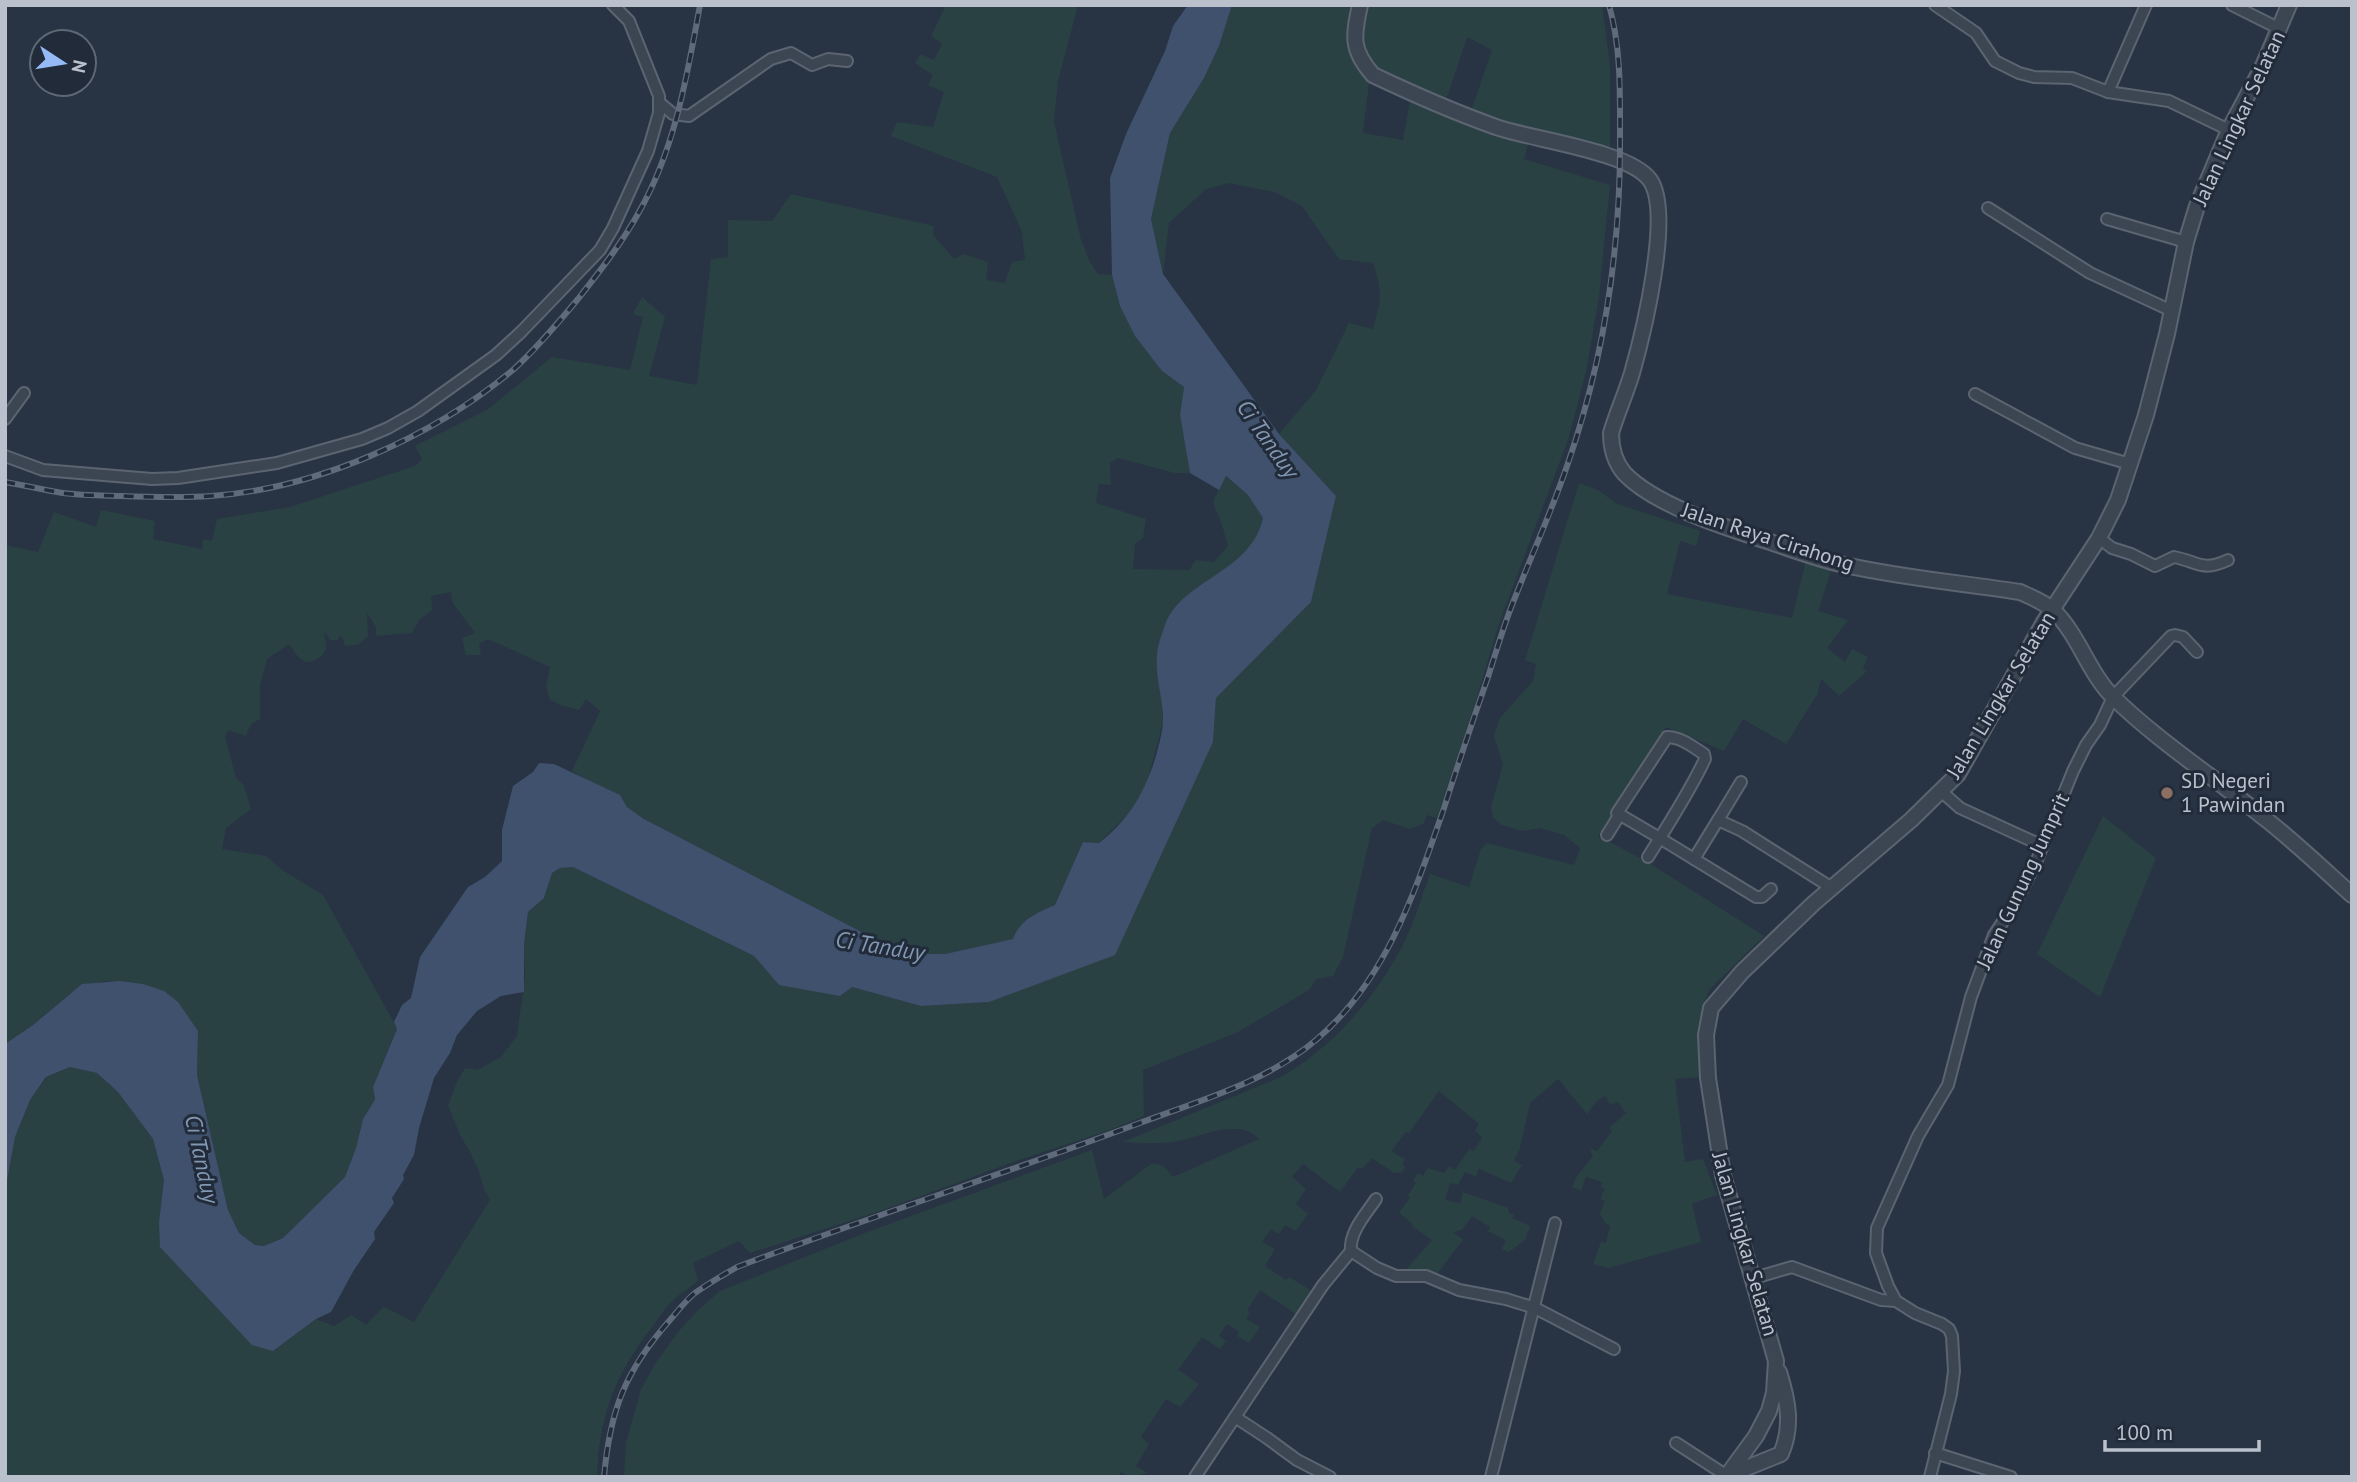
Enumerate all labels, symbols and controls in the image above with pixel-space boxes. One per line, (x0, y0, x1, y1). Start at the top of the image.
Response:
street label: Jalan Lingkar Selatan (2186, 26, 2291, 211)
north arrow (28, 28, 98, 98)
text: N (67, 58, 93, 75)
water label: Ci Tanduy (1231, 394, 1307, 485)
street label: Jalan Raya Cirahong (1678, 496, 1858, 577)
street label: Jalan Lingkar Selatan (1940, 606, 2061, 784)
place label: SD Negeri 1 Pawindan (2181, 767, 2285, 818)
marker: SD Negeri 1 Pawindan (2159, 785, 2175, 801)
street label: Jalan Gunung Jumprit (1969, 788, 2075, 974)
water label: Ci Tanduy (833, 924, 929, 967)
water label: Ci Tanduy (179, 1112, 226, 1208)
street label: Jalan Lingkar Selatan (1706, 1148, 1785, 1339)
scale bar (2105, 1408, 2259, 1452)
text: 100 m (2116, 1419, 2173, 1446)

